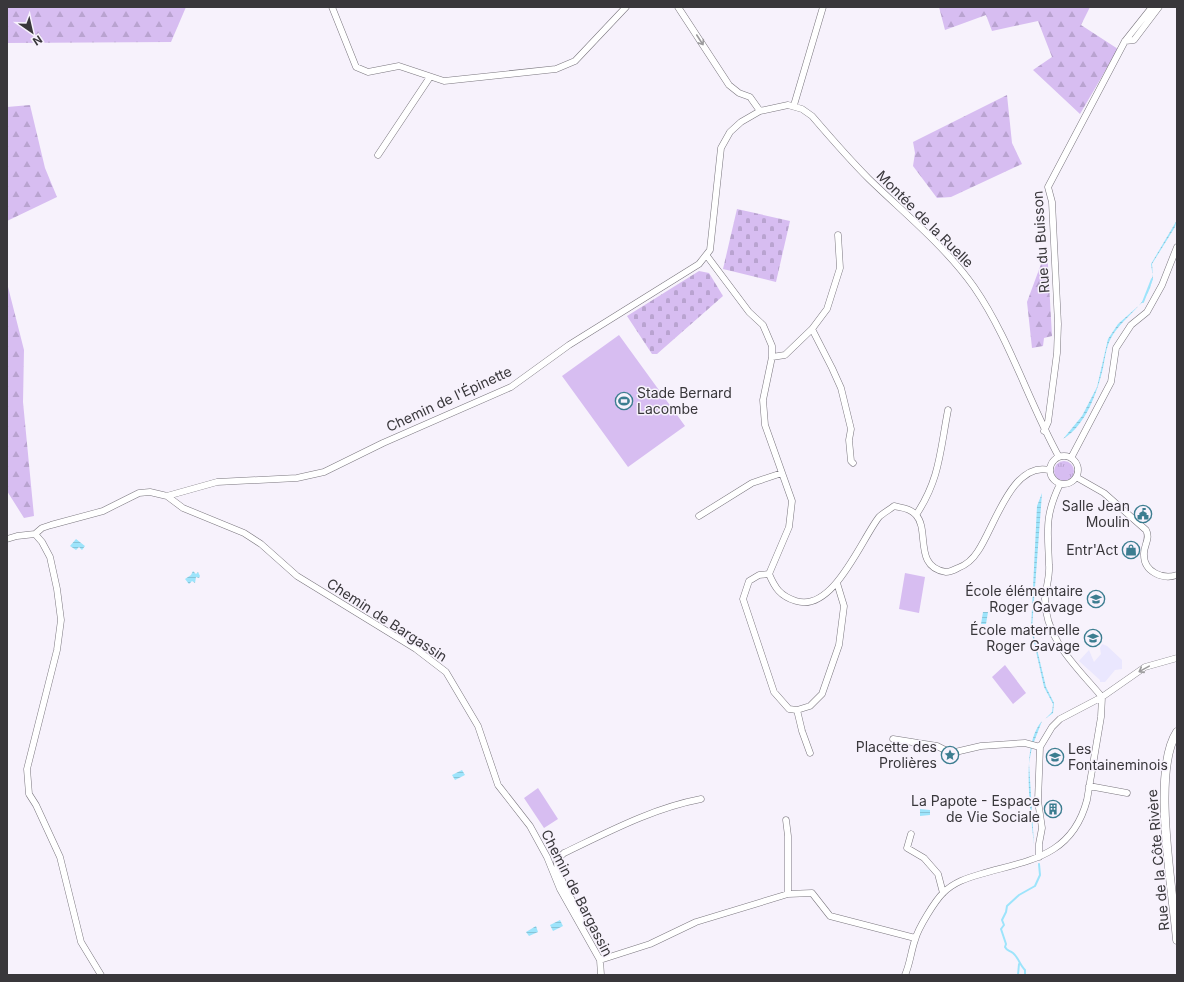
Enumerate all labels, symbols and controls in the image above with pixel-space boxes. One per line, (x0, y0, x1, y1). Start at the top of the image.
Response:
north arrow (12, 12, 52, 52)
text: N (30, 32, 45, 48)
one-way arrow (696, 34, 704, 45)
street label: Montée de la Ruelle (873, 167, 977, 271)
street label: Rue du Buisson (1028, 190, 1053, 294)
street label: Chemin de l'Épinette (383, 362, 514, 435)
place label: Stade Bernard Lacombe (637, 384, 732, 417)
sports icon: Stade Bernard Lacombe (614, 391, 634, 411)
place label: Salle Jean Moulin (1062, 497, 1130, 530)
public building icon: Salle Jean Moulin (1133, 504, 1153, 524)
shop icon: Entr'Act (1121, 540, 1141, 560)
place label: Entr'Act (1066, 541, 1118, 558)
street label: Chemin de Bargassin (324, 574, 451, 665)
place label: École élémentaire Roger Gavage (965, 582, 1083, 615)
school or university icon: École élémentaire Roger Gavage (1086, 589, 1106, 609)
place label: École maternelle Roger Gavage (970, 621, 1080, 654)
school or university icon: École maternelle Roger Gavage (1083, 628, 1103, 648)
one-way arrow (1138, 666, 1150, 673)
place label: Placette des Prolières (856, 738, 937, 771)
place label: Les Fontaineminois (1068, 740, 1168, 773)
place icon: Placette des Prolières (940, 745, 960, 765)
school or university icon: Les Fontaineminois (1045, 747, 1065, 767)
street label: Rue de la Côte Rivère (1143, 789, 1172, 931)
place label: La Papote - Espace de Vie Sociale (911, 792, 1040, 825)
building icon: La Papote - Espace de Vie Sociale (1043, 799, 1063, 819)
street label: Chemin de Bargassin (538, 826, 617, 959)

